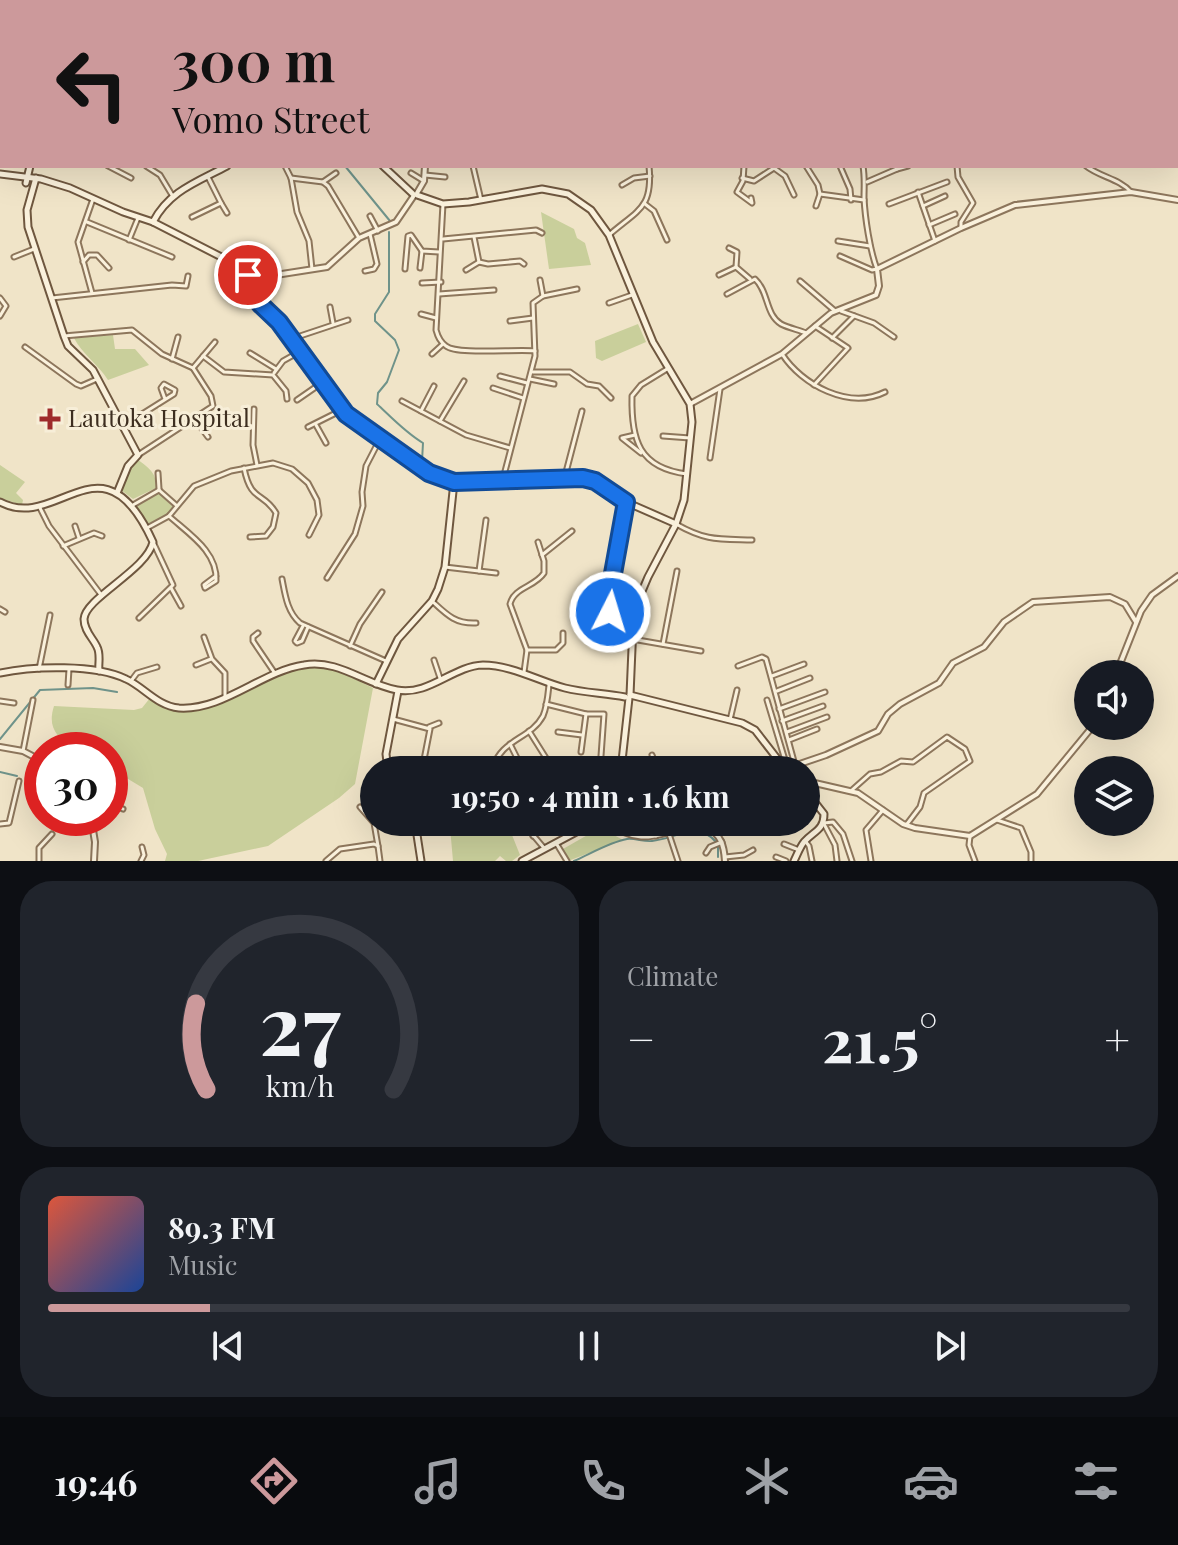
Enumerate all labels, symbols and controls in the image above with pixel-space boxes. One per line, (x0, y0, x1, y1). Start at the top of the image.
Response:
text: 300 m (172, 22, 335, 97)
icon: left (40, 32, 144, 136)
text: Vomo Street (172, 94, 370, 142)
pin (214, 241, 282, 309)
icon: arrive (226, 253, 270, 297)
place label: Lautoka Hospital (68, 401, 250, 433)
marker: Lautoka Hospital (39, 408, 61, 430)
position arrow (568, 570, 652, 654)
map controls (1074, 660, 1154, 836)
button: sound (1074, 660, 1154, 740)
speed limit sign: 30 (24, 732, 128, 836)
button: layers (1074, 756, 1154, 836)
text: 19:50 · 4 min · 1.6 km (450, 776, 730, 816)
text: Climate (627, 958, 718, 993)
text: 27 (259, 966, 340, 1077)
text: 21.5° (822, 998, 938, 1078)
text: − (627, 1008, 655, 1067)
text: + (1104, 1008, 1130, 1067)
text: km/h (265, 1066, 334, 1104)
text: 89.3 FM (168, 1207, 276, 1247)
text: Music (168, 1247, 237, 1282)
icon: previous (206, 1324, 250, 1368)
icon: pause (567, 1324, 611, 1368)
icon: next (928, 1324, 972, 1368)
icon: directions (246, 1453, 302, 1509)
icon: music (410, 1453, 466, 1509)
icon: phone (575, 1453, 631, 1509)
icon: climate (739, 1453, 795, 1509)
icon: car (903, 1453, 959, 1509)
icon: filters (1068, 1453, 1124, 1509)
text: 19:46 (54, 1457, 138, 1505)

